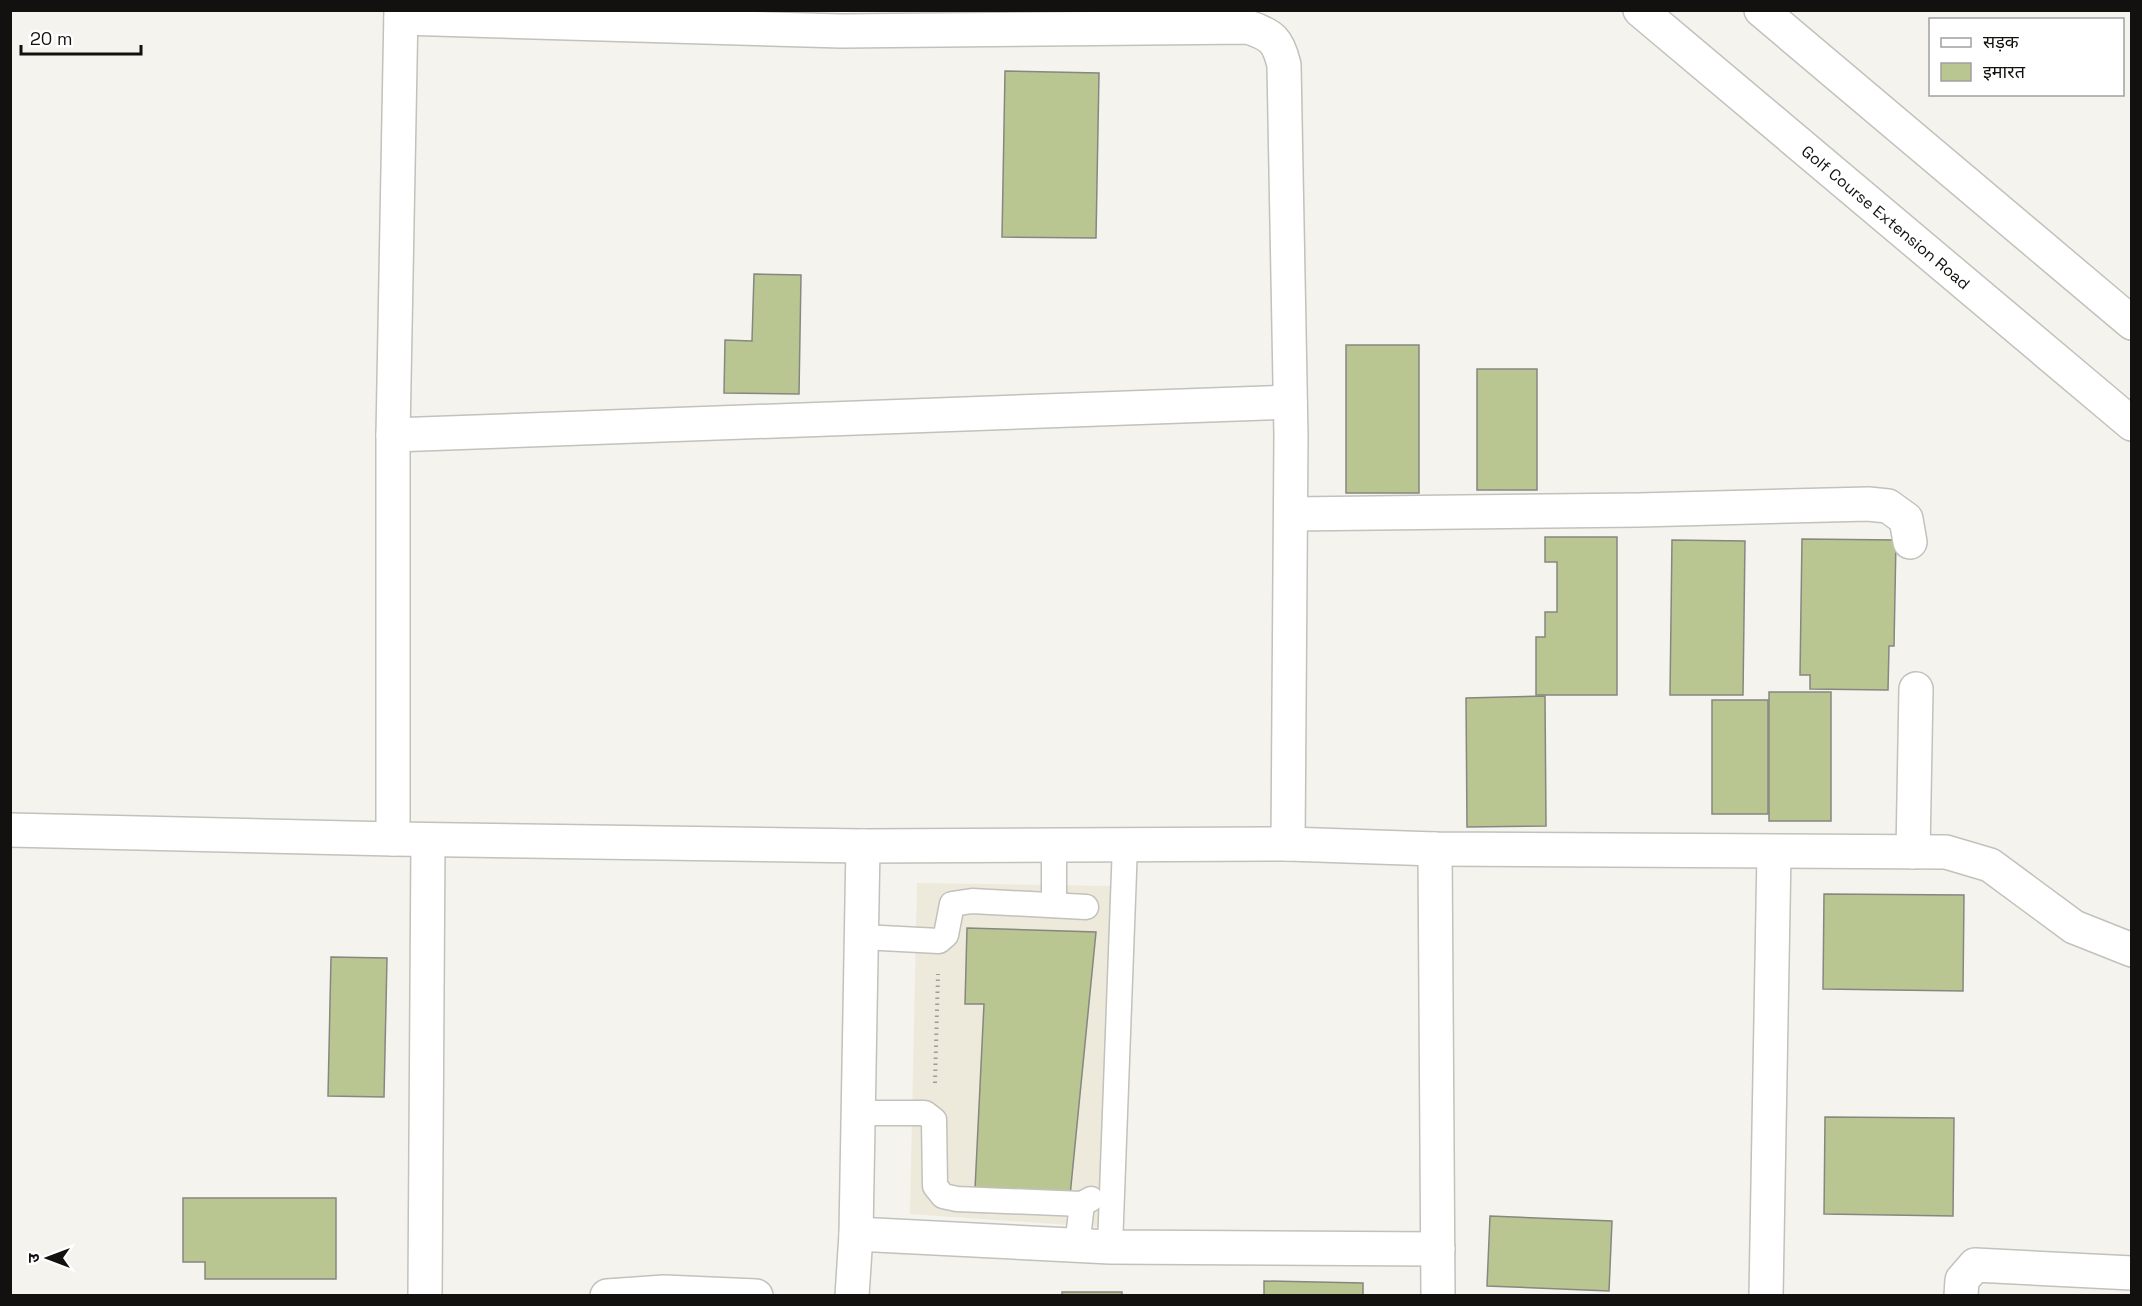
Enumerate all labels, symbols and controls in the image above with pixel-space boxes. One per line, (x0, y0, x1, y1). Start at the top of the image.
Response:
scale bar (21, 18, 141, 56)
legend (1929, 18, 2124, 96)
text: 20 m (30, 27, 73, 50)
text: सड़क (1983, 30, 2020, 53)
text: इमारत (1983, 60, 2026, 83)
street label: Golf Course Extension Road (1797, 141, 1974, 294)
north arrow (18, 1228, 78, 1288)
text: उ (23, 1253, 44, 1263)

